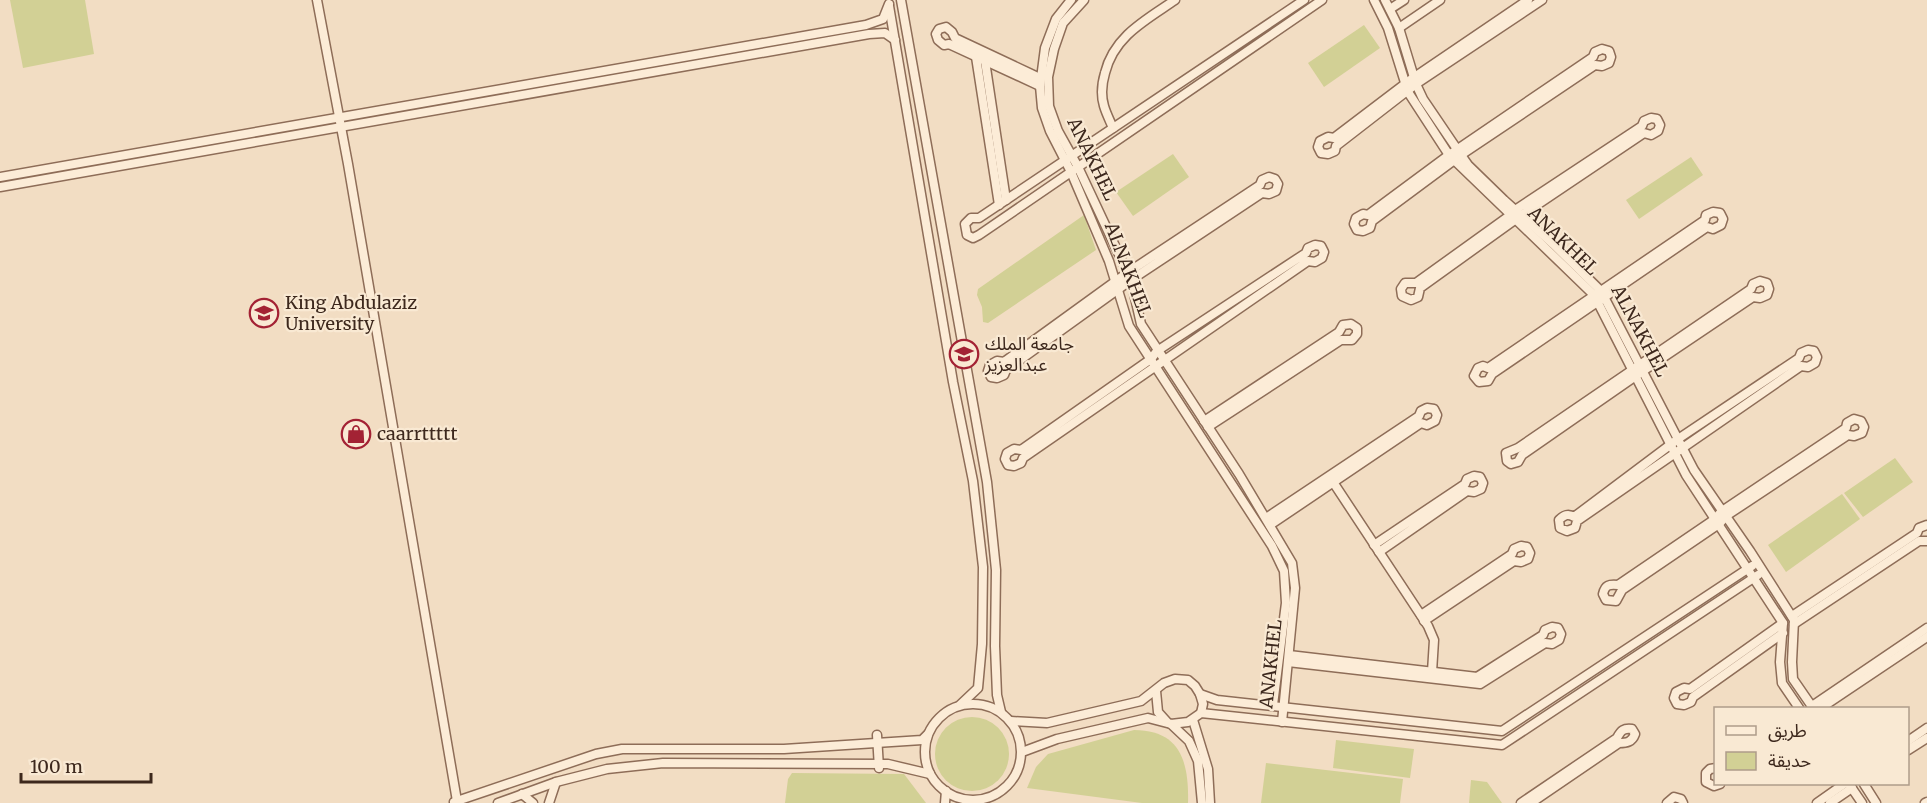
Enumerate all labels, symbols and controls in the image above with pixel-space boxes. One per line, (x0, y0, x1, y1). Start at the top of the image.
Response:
street label: ANAKHEL (1062, 113, 1122, 204)
street label: ANAKHEL (1522, 201, 1604, 280)
street label: ALNAKHEL (1099, 218, 1157, 321)
street label: ALNAKHEL (1606, 280, 1674, 381)
place label: King Abdulaziz University (285, 291, 417, 335)
school or university icon: King Abdulaziz University (248, 297, 280, 329)
place label: جامعة الملك عبدالعزيز (984, 332, 1074, 376)
school or university icon: جامعة الملك عبدالعزيز (948, 338, 980, 370)
shop icon: caarrttttt (340, 418, 372, 450)
place label: caarrttttt (377, 422, 457, 445)
street label: ANAKHEL (1254, 618, 1287, 711)
legend (1714, 707, 1909, 785)
text: طريق (1768, 719, 1807, 742)
scale bar (21, 746, 152, 784)
text: حديقة (1768, 749, 1811, 772)
text: 100 m (30, 755, 83, 778)

